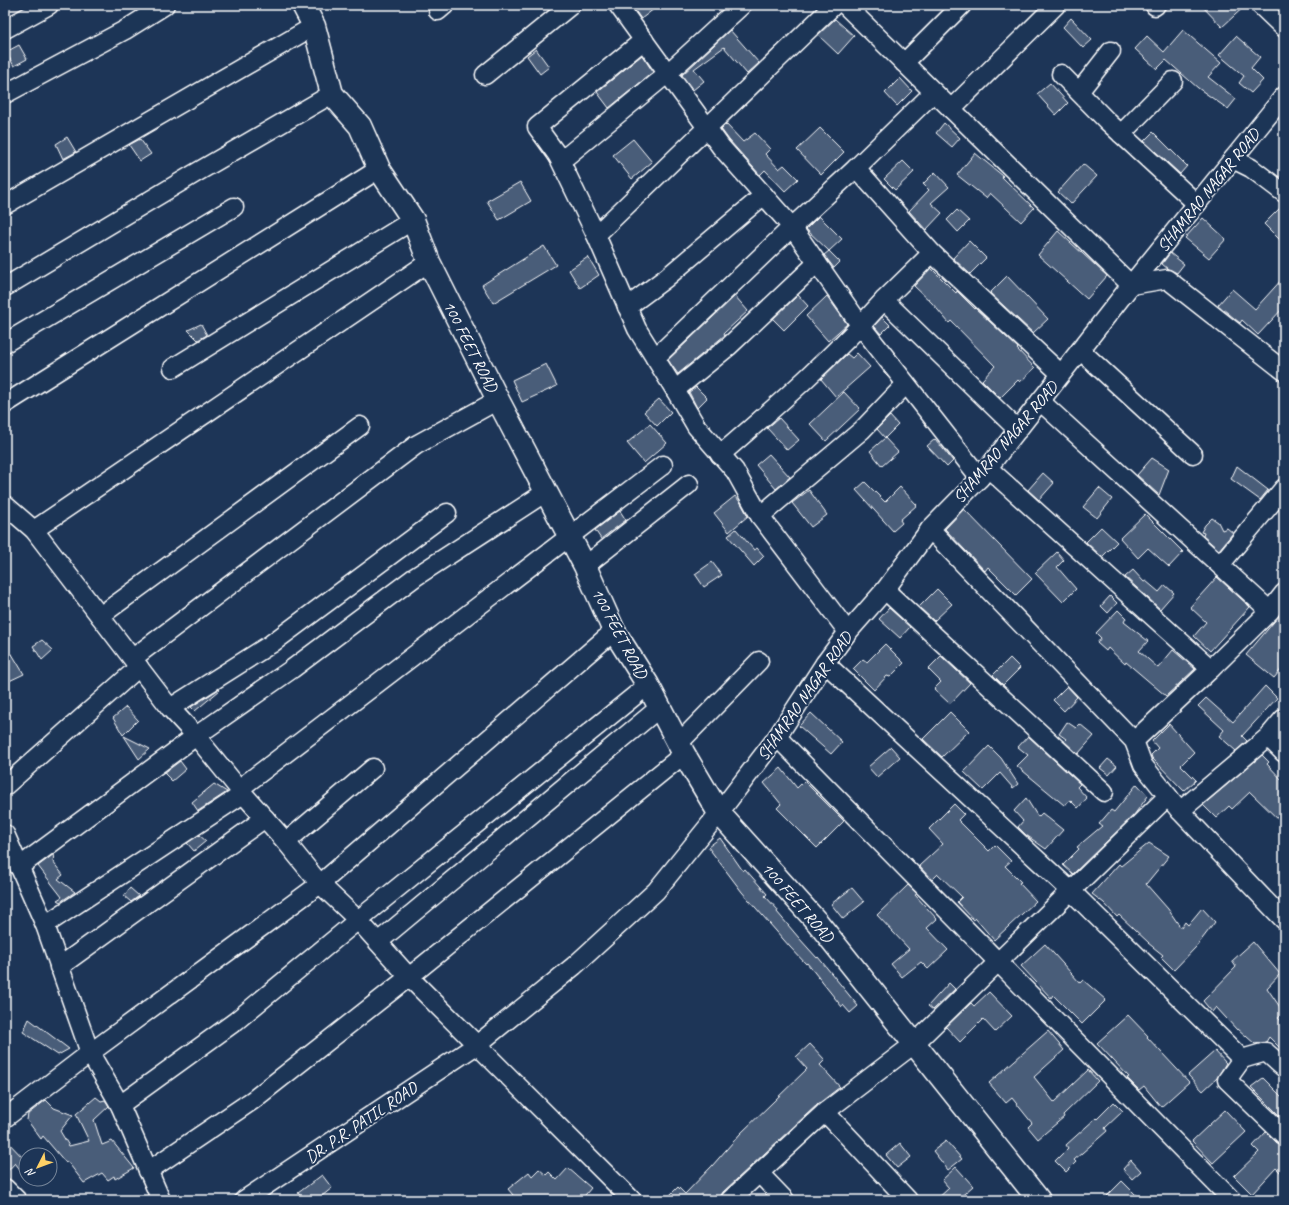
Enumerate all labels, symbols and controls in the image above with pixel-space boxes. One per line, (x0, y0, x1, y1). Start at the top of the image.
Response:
street label: SHAMRAO NAGAR ROAD (1152, 123, 1266, 256)
street label: 100 FEET ROAD (439, 297, 503, 397)
street label: SHAMRAO NAGAR ROAD (948, 376, 1064, 507)
street label: 100 FEET ROAD (587, 584, 653, 684)
street label: SHAMRAO NAGAR ROAD (752, 626, 858, 765)
street label: 100 FEET ROAD (757, 858, 840, 948)
street label: DR. P.R. PATIL ROAD (301, 1077, 422, 1168)
north arrow (18, 1147, 58, 1187)
text: N (22, 1165, 38, 1181)

